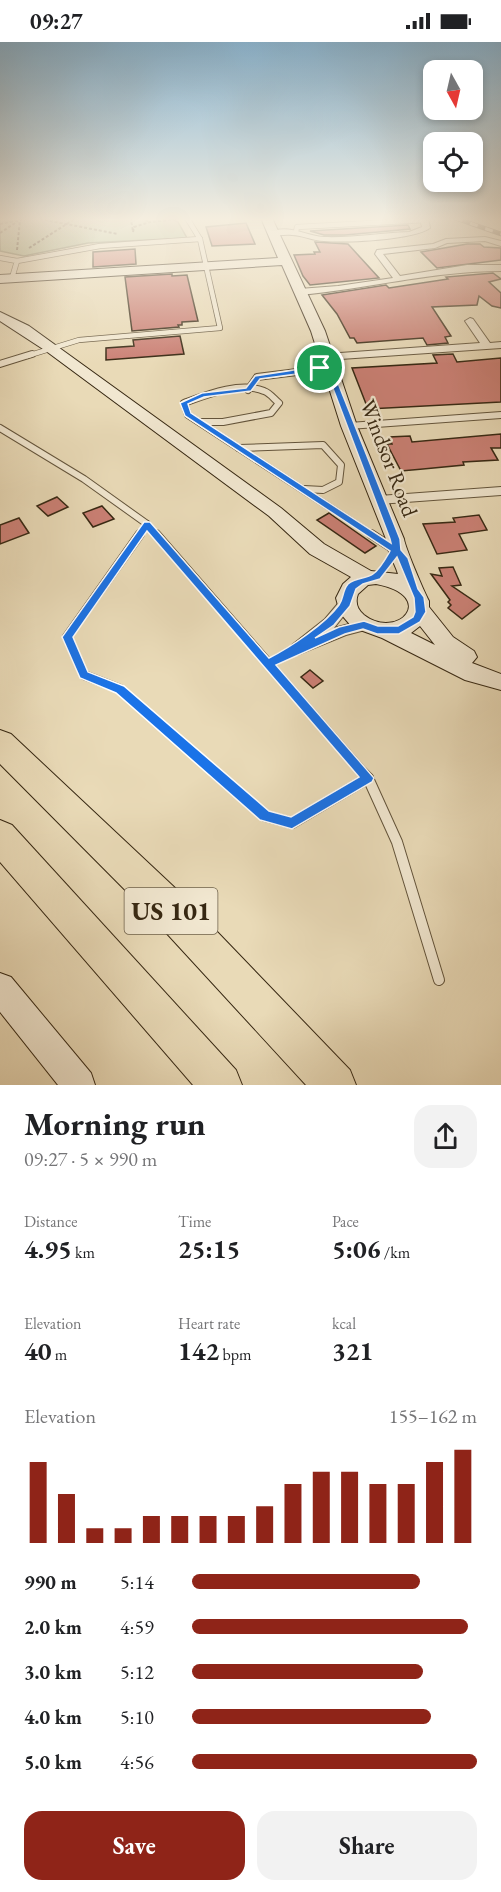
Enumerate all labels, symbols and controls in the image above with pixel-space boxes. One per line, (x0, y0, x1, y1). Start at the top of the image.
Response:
text: 09:27 (30, 7, 83, 36)
north arrow (423, 60, 483, 120)
map controls (423, 60, 483, 192)
button: locate (423, 132, 483, 192)
pin (294, 342, 345, 393)
icon: arrive (303, 351, 336, 384)
street label: Windsor Road (353, 395, 425, 522)
road number: US 101 (124, 888, 218, 934)
text: Morning run (24, 1102, 206, 1145)
button: share (414, 1105, 477, 1168)
text: 09:27 · 5 × 990 m (24, 1146, 157, 1172)
text: Distance (24, 1211, 77, 1232)
text: Time (178, 1211, 211, 1232)
text: Pace (332, 1211, 359, 1232)
text: 4.95 (24, 1232, 72, 1266)
text: 25:15 (178, 1232, 240, 1266)
text: 5:06 (332, 1232, 381, 1266)
text: km (72, 1242, 95, 1263)
text: /km (381, 1242, 410, 1263)
text: Elevation (24, 1313, 82, 1334)
text: Heart rate (178, 1313, 240, 1334)
text: kcal (332, 1313, 356, 1334)
text: 40 (24, 1334, 52, 1368)
text: 142 (178, 1334, 219, 1368)
text: 321 (332, 1334, 373, 1368)
text: m (52, 1344, 67, 1365)
text: bpm (219, 1344, 251, 1365)
text: Elevation (24, 1403, 96, 1429)
text: 155–162 m (389, 1403, 477, 1429)
text: 990 m (24, 1569, 77, 1595)
text: 5:14 (120, 1569, 154, 1595)
text: 2.0 km (24, 1614, 82, 1640)
text: 4:59 (120, 1614, 154, 1640)
text: 3.0 km (24, 1659, 82, 1685)
text: 5:12 (120, 1659, 154, 1685)
text: 4.0 km (24, 1704, 82, 1730)
text: 5:10 (120, 1704, 154, 1730)
text: 5.0 km (24, 1749, 82, 1775)
text: 4:56 (120, 1749, 154, 1775)
button: Save (24, 1811, 245, 1880)
button: Share (257, 1811, 477, 1880)

